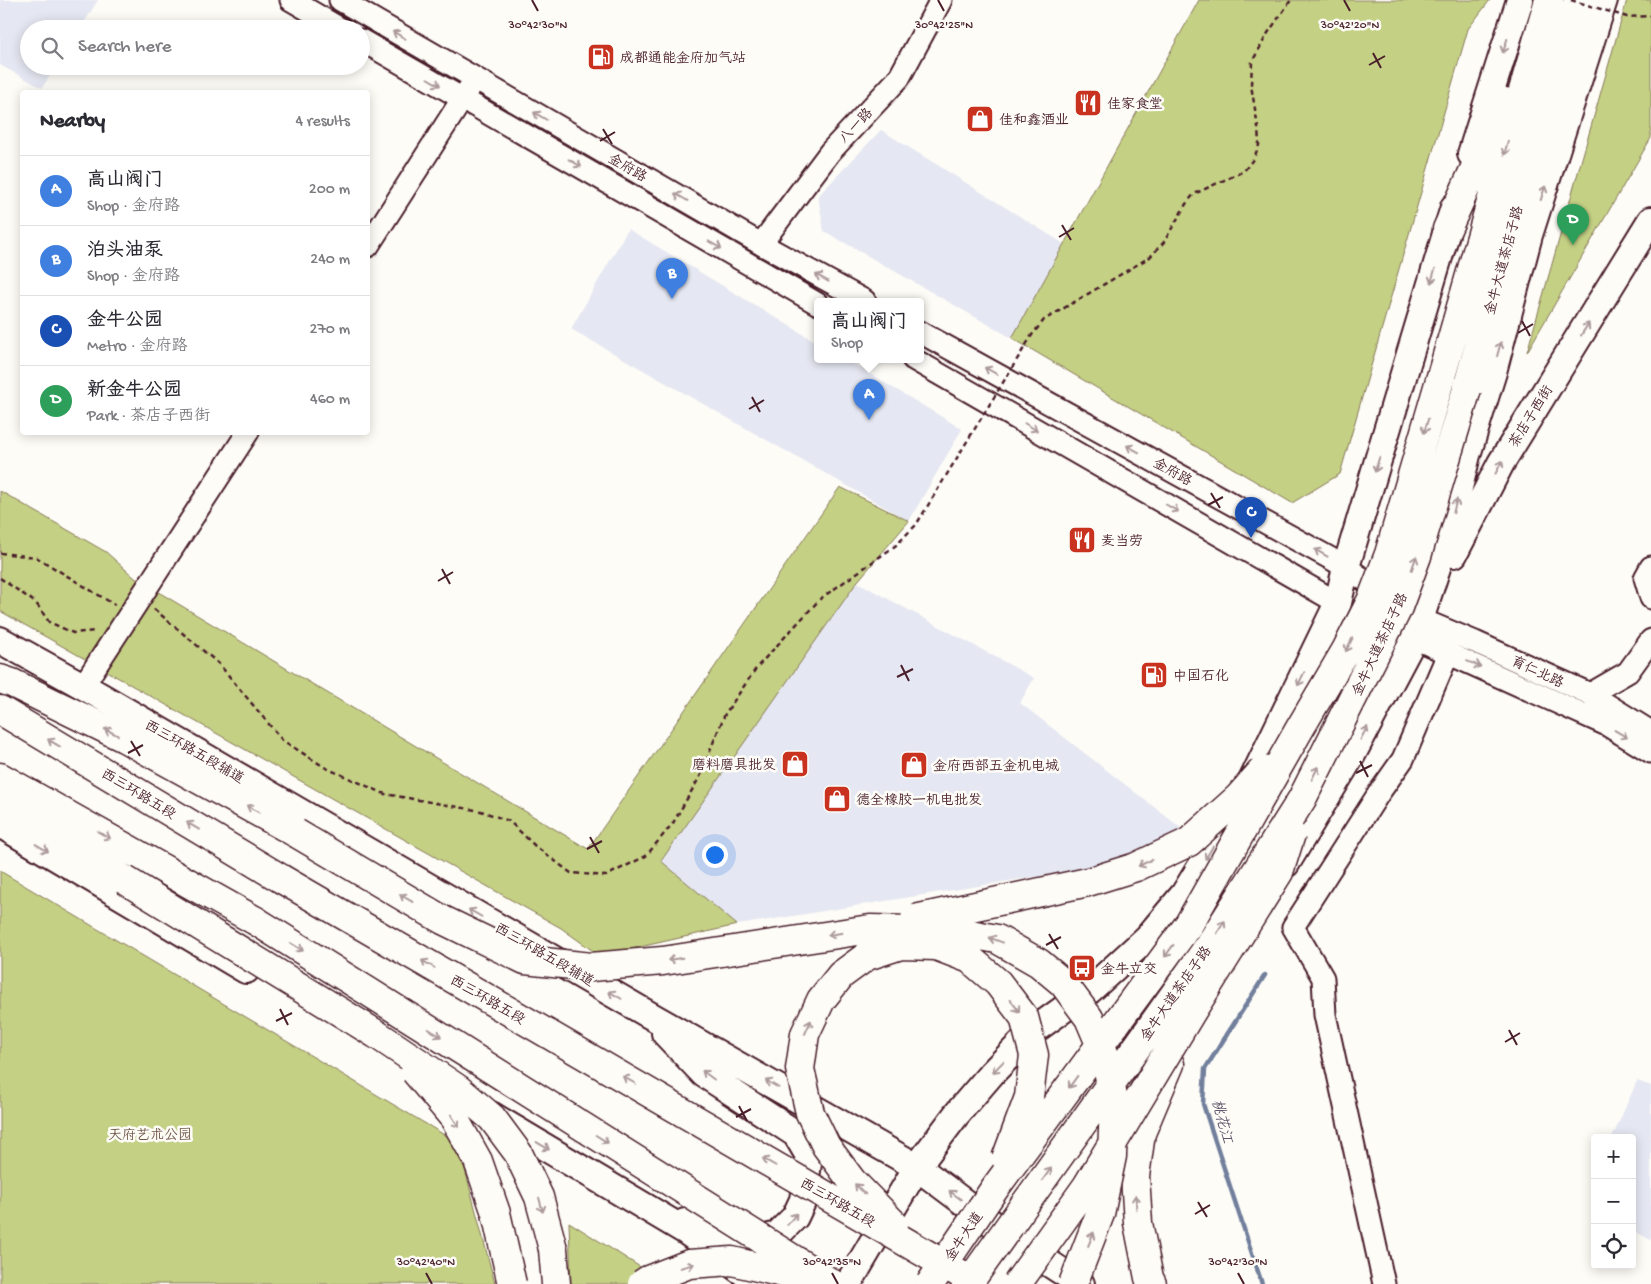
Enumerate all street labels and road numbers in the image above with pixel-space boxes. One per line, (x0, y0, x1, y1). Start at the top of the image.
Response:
street label: 八一路 (836, 105, 877, 148)
street label: 金府路 (604, 150, 650, 187)
street label: 金牛大道茶店子路 (1482, 204, 1528, 317)
street label: 茶店子西街 (1506, 383, 1558, 452)
street label: 金府路 (1149, 455, 1195, 491)
street label: 金牛大道茶店子路 (1349, 590, 1413, 699)
street label: 育仁北路 (1508, 653, 1566, 693)
street label: 西三环路五段辅道 (141, 717, 247, 789)
street label: 西三环路五段 (97, 765, 179, 824)
street label: 西三环路五段辅道 (491, 920, 597, 992)
street label: 金牛大道茶店子路 (1137, 943, 1216, 1045)
street label: 西三环路五段 (446, 972, 528, 1030)
street label: 西三环路五段 (796, 1175, 878, 1233)
street label: 金牛大道 (942, 1209, 988, 1265)

